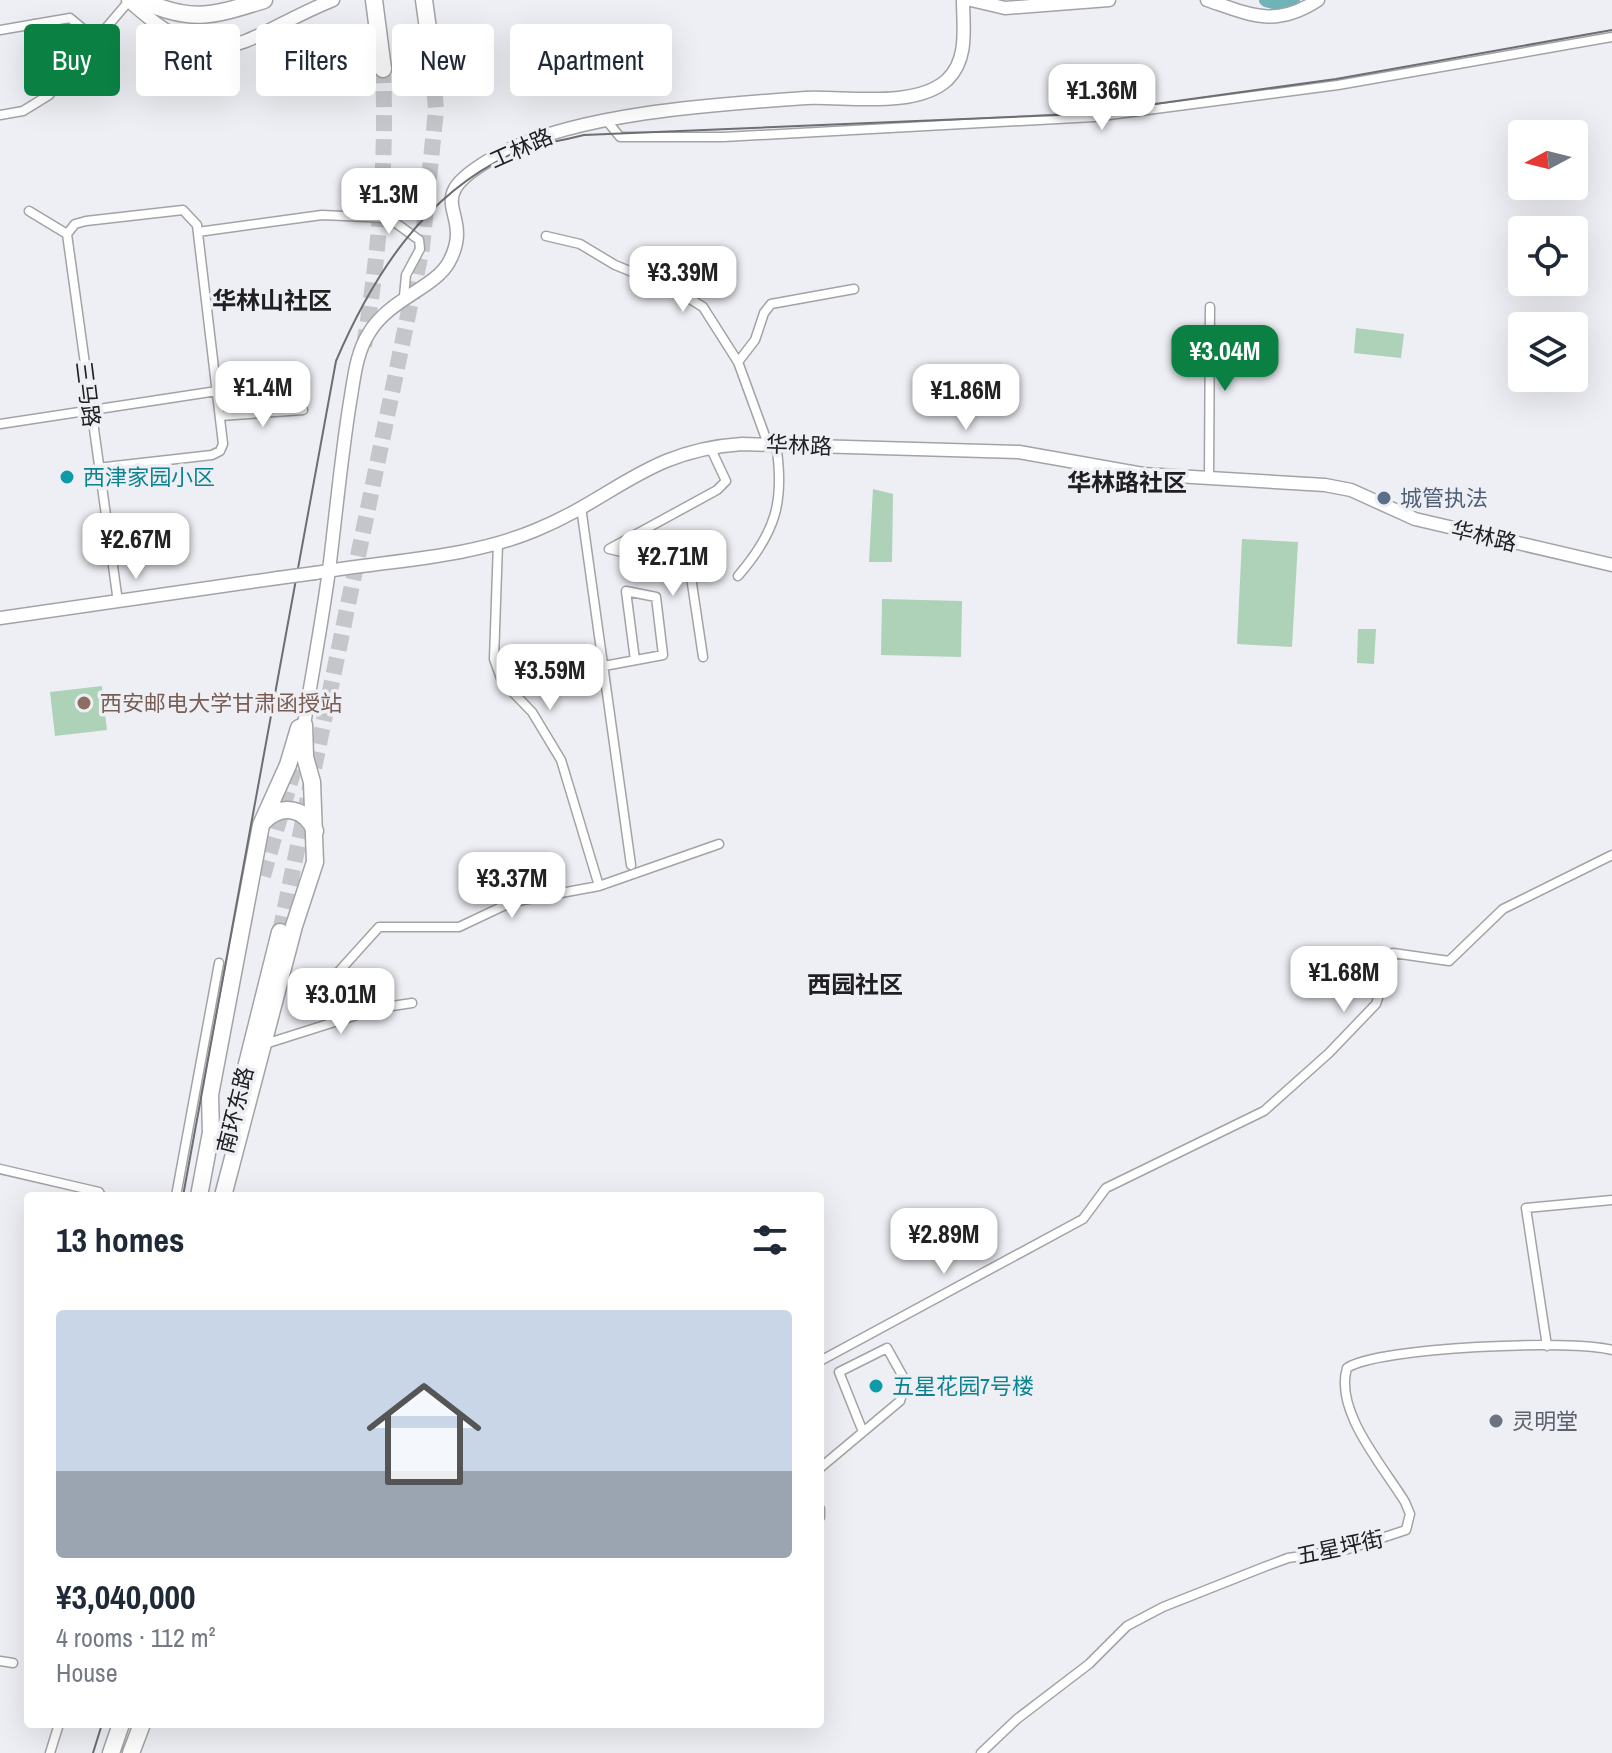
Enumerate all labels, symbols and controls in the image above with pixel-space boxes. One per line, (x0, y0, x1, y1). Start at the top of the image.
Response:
chip: Buy (24, 24, 120, 96)
chip: Rent (136, 24, 240, 96)
chip: Filters (256, 24, 376, 96)
chip: New (392, 24, 494, 96)
chip: Apartment (510, 24, 672, 96)
pin: ¥1.36M (1037, 64, 1167, 132)
text: ¥1.36M (1066, 72, 1138, 107)
north arrow (1508, 120, 1588, 200)
map controls (1508, 120, 1588, 392)
street label: 工林路 (485, 121, 557, 175)
pin: ¥1.3M (333, 168, 445, 236)
text: ¥1.3M (359, 176, 419, 211)
button: locate (1508, 216, 1588, 296)
pin: ¥3.39M (618, 246, 748, 314)
text: ¥3.39M (647, 254, 719, 289)
district label: 华林山社区 (212, 284, 332, 316)
button: layers (1508, 312, 1588, 392)
pin: ¥3.04M (1160, 325, 1290, 393)
text: ¥3.04M (1189, 333, 1261, 368)
street label: 三马路 (69, 359, 107, 429)
pin: ¥1.4M (207, 361, 319, 429)
pin: ¥1.86M (901, 364, 1031, 432)
text: ¥1.4M (233, 369, 293, 404)
text: ¥1.86M (930, 372, 1002, 407)
street label: 华林路 (765, 429, 833, 461)
place label: 西津家园小区 (83, 462, 215, 492)
district label: 华林路社区 (1067, 466, 1187, 498)
marker: 西津家园小区 (58, 468, 76, 486)
place label: 城管执法 (1400, 483, 1488, 513)
marker: 城管执法 (1375, 489, 1393, 507)
pin: ¥2.67M (71, 513, 201, 581)
street label: 华林路 (1448, 514, 1520, 558)
text: ¥2.67M (100, 521, 172, 556)
pin: ¥2.71M (608, 530, 738, 598)
text: ¥2.71M (637, 538, 709, 573)
pin: ¥3.59M (485, 644, 615, 712)
text: ¥3.59M (514, 652, 586, 687)
place label: 西安邮电大学甘肃函授站 (100, 688, 342, 718)
marker: 西安邮电大学甘肃函授站 (75, 694, 93, 712)
pin: ¥3.37M (447, 852, 577, 920)
text: ¥3.37M (476, 860, 548, 895)
pin: ¥1.68M (1279, 946, 1409, 1014)
text: ¥1.68M (1308, 954, 1380, 989)
pin: ¥3.01M (276, 968, 406, 1036)
district label: 西园社区 (807, 968, 903, 1000)
text: ¥3.01M (305, 976, 377, 1011)
street label: 南环东路 (210, 1064, 260, 1156)
pin: ¥2.89M (879, 1208, 1009, 1276)
text: ¥2.89M (908, 1216, 980, 1251)
text: 13 homes (56, 1217, 185, 1263)
icon: filters (748, 1218, 792, 1262)
icon: home (352, 1362, 496, 1506)
place label: 五星花园7号楼 (892, 1371, 1034, 1401)
marker: 五星花园7号楼 (867, 1377, 885, 1395)
place label: 灵明堂 (1512, 1406, 1578, 1436)
marker: 灵明堂 (1487, 1412, 1505, 1430)
street label: 五星坪街 (1294, 1523, 1386, 1571)
text: ¥3,040,000 (56, 1574, 196, 1620)
text: 4 rooms · 112 m² (56, 1620, 216, 1655)
text: House (56, 1655, 118, 1690)

